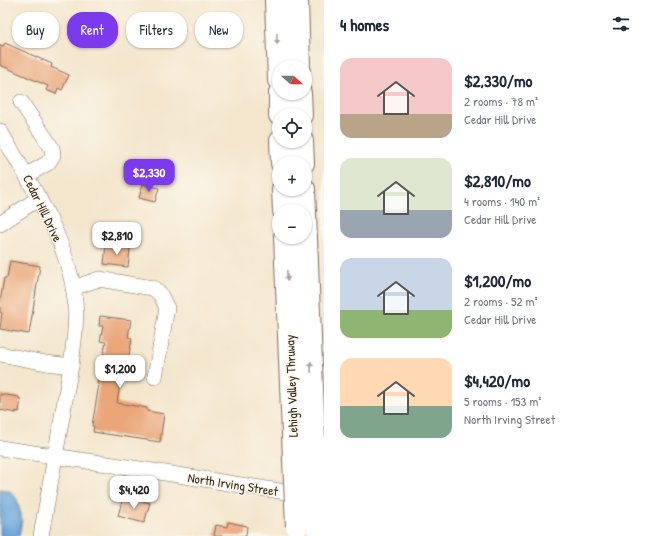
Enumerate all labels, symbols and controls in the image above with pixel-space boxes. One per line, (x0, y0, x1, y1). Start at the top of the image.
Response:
chip: Buy (12, 12, 59, 48)
chip: Rent (67, 12, 118, 48)
chip: Filters (126, 12, 187, 48)
chip: New (195, 12, 243, 48)
text: 4 homes (340, 13, 389, 36)
icon: filters (610, 13, 632, 35)
one-way arrow (274, 33, 281, 45)
north arrow (272, 60, 312, 100)
map controls (272, 60, 312, 244)
text: $2,330/mo (464, 69, 532, 92)
icon: home (372, 74, 420, 122)
text: 2 rooms · 78 m² (464, 92, 538, 110)
button: locate (272, 108, 312, 148)
text: Cedar Hill Drive (464, 110, 537, 128)
button: + (272, 156, 312, 196)
pin: $2,330 (116, 159, 182, 193)
text: $2,330 (133, 163, 165, 181)
text: $2,810/mo (464, 169, 531, 192)
street label: Cedar Hill Drive (19, 171, 67, 245)
icon: home (372, 174, 420, 222)
text: 4 rooms · 140 m² (464, 192, 540, 210)
button: − (272, 204, 312, 244)
text: Cedar Hill Drive (464, 210, 537, 228)
pin: $2,810 (84, 222, 150, 256)
text: $2,810 (101, 226, 133, 244)
text: $1,200/mo (464, 269, 531, 292)
one-way arrow (284, 270, 290, 283)
icon: home (372, 274, 420, 322)
text: 2 rooms · 52 m² (464, 292, 537, 310)
text: Cedar Hill Drive (464, 310, 537, 328)
street label: Lehigh Valley Thruway (280, 334, 302, 438)
pin: $1,200 (87, 355, 153, 389)
text: $1,200 (104, 359, 136, 377)
one-way arrow (308, 361, 315, 373)
text: $4,420/mo (464, 369, 530, 392)
icon: home (372, 374, 420, 422)
text: 5 rooms · 153 m² (464, 392, 541, 410)
text: North Irving Street (464, 410, 555, 428)
street label: North Irving Street (187, 468, 280, 500)
pin: $4,420 (101, 476, 167, 510)
text: $4,420 (119, 480, 149, 498)

